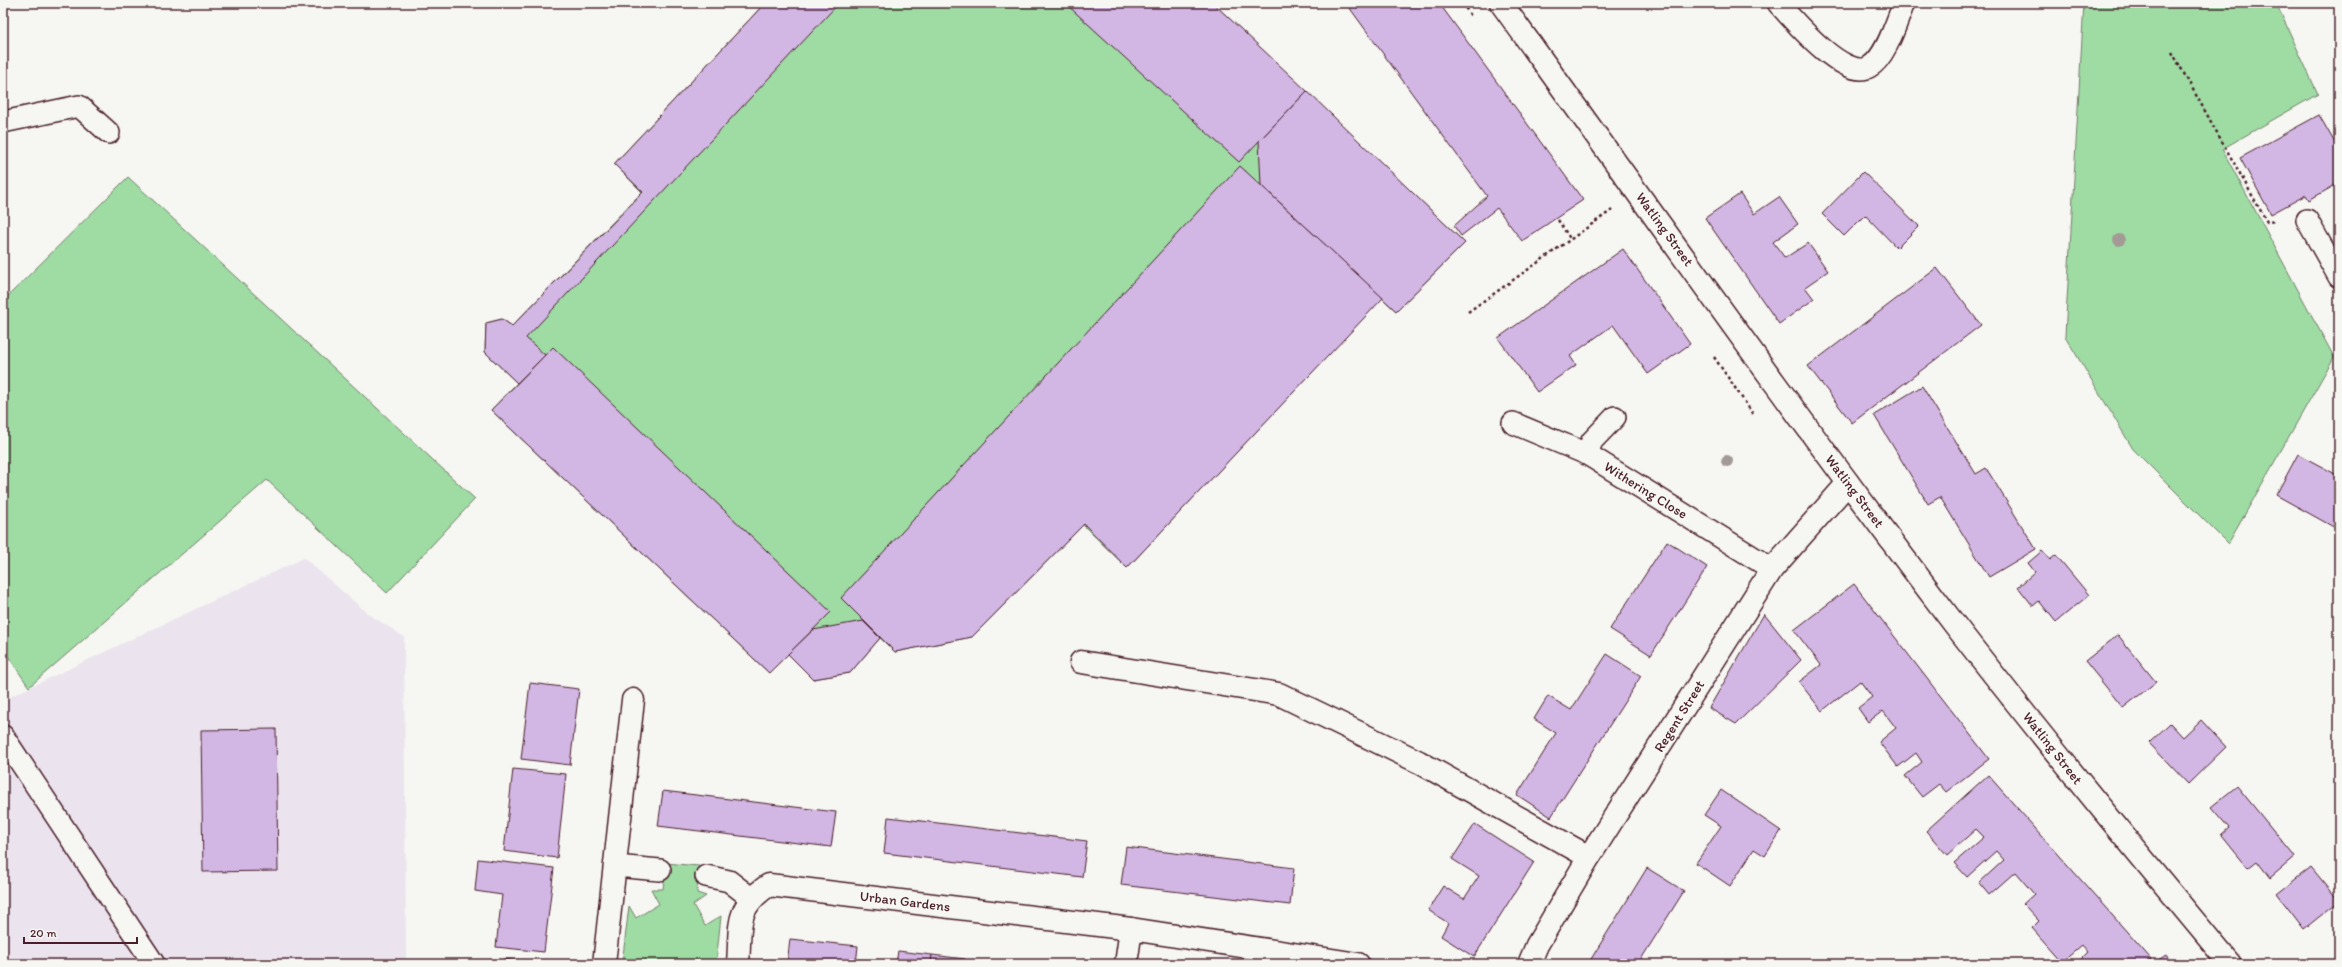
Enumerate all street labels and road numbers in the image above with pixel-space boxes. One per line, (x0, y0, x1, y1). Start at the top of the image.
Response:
street label: Watling Street (1632, 189, 1697, 269)
street label: Watling Street (1822, 451, 1888, 531)
street label: Withering Close (1601, 458, 1691, 523)
street label: Regent Street (1651, 677, 1708, 755)
street label: Watling Street (2019, 709, 2086, 788)
street label: Urban Gardens (859, 888, 951, 915)

